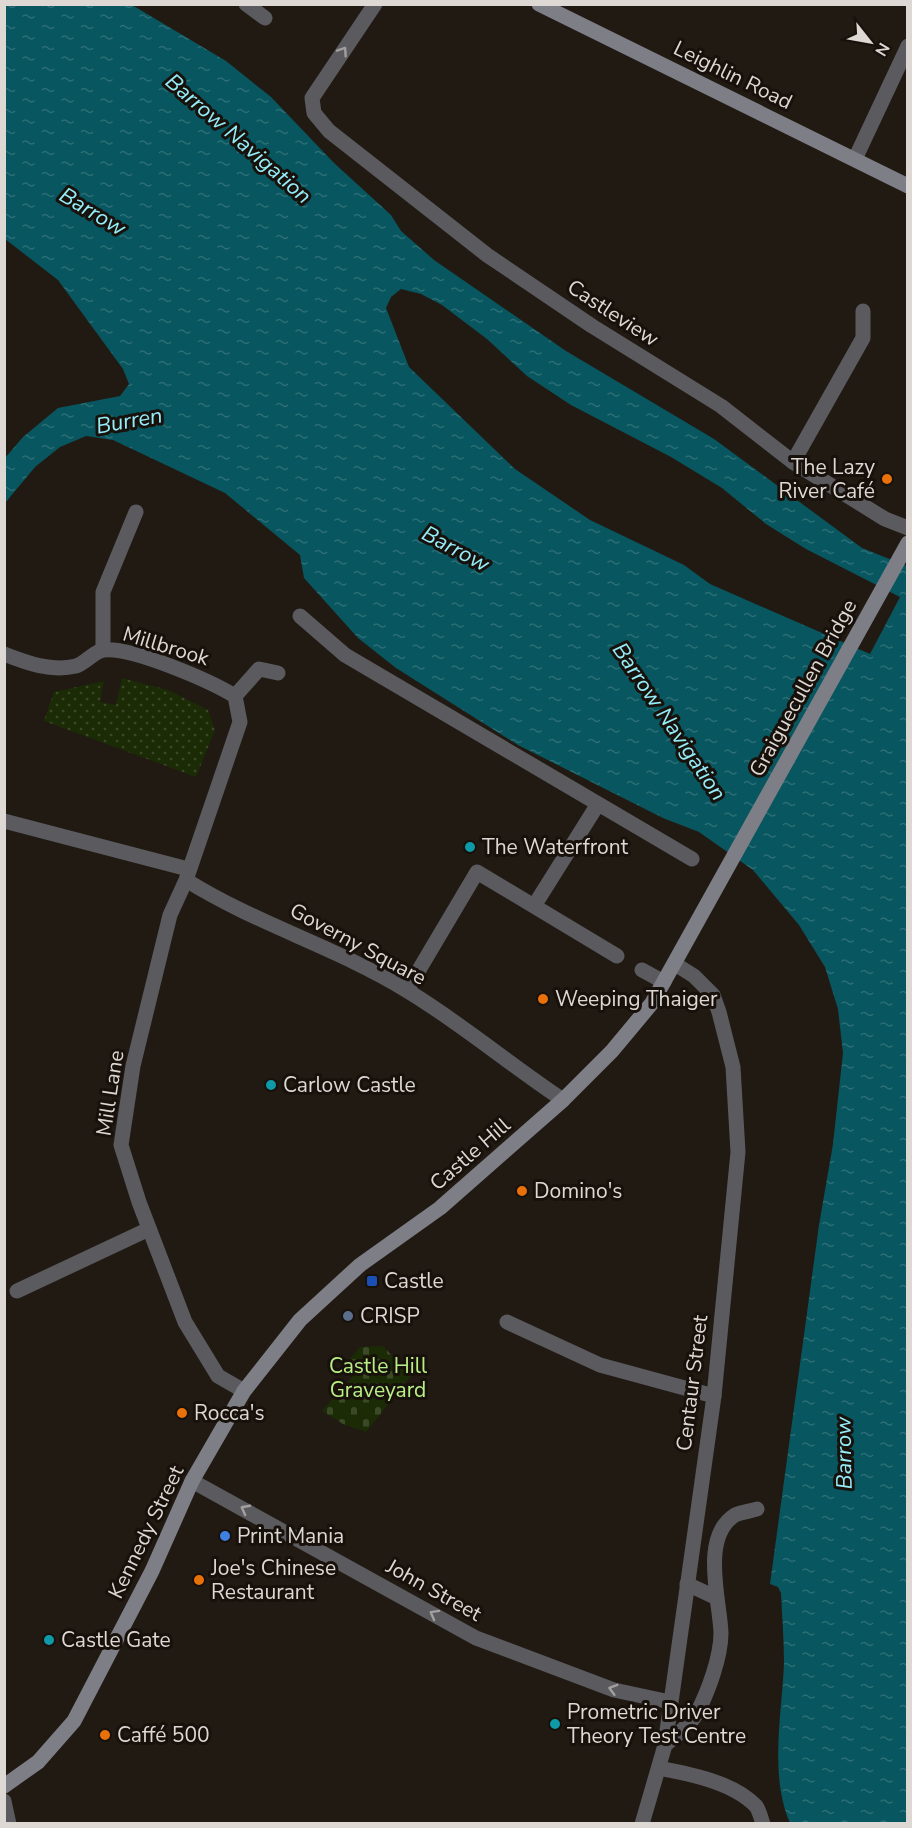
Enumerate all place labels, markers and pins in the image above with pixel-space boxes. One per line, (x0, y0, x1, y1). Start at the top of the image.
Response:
place label: The Lazy River Café (779, 453, 875, 505)
marker: The Lazy River Café (880, 472, 894, 486)
place label: The Waterfront (482, 833, 629, 861)
marker: The Waterfront (463, 840, 477, 854)
place label: Weeping Thaiger (555, 985, 718, 1013)
marker: Weeping Thaiger (536, 992, 550, 1006)
place label: Carlow Castle (283, 1071, 416, 1099)
marker: Carlow Castle (264, 1078, 278, 1092)
place label: Domino's (534, 1177, 622, 1205)
marker: Domino's (515, 1184, 529, 1198)
place label: Castle (384, 1267, 444, 1295)
marker: Castle (365, 1274, 379, 1288)
place label: CRISP (360, 1302, 420, 1330)
marker: CRISP (341, 1309, 355, 1323)
place label: Rocca's (194, 1399, 265, 1427)
marker: Rocca's (175, 1406, 189, 1420)
place label: Print Mania (237, 1522, 344, 1550)
marker: Print Mania (218, 1529, 232, 1543)
place label: Joe's Chinese Restaurant (210, 1554, 336, 1606)
marker: Joe's Chinese Restaurant (192, 1573, 206, 1587)
place label: Castle Gate (61, 1626, 171, 1654)
marker: Castle Gate (42, 1633, 56, 1647)
place label: Prometric Driver Theory Test Centre (567, 1698, 746, 1750)
marker: Prometric Driver Theory Test Centre (548, 1717, 562, 1731)
place label: Caffé 500 (117, 1721, 210, 1749)
marker: Caffé 500 (98, 1728, 112, 1742)

